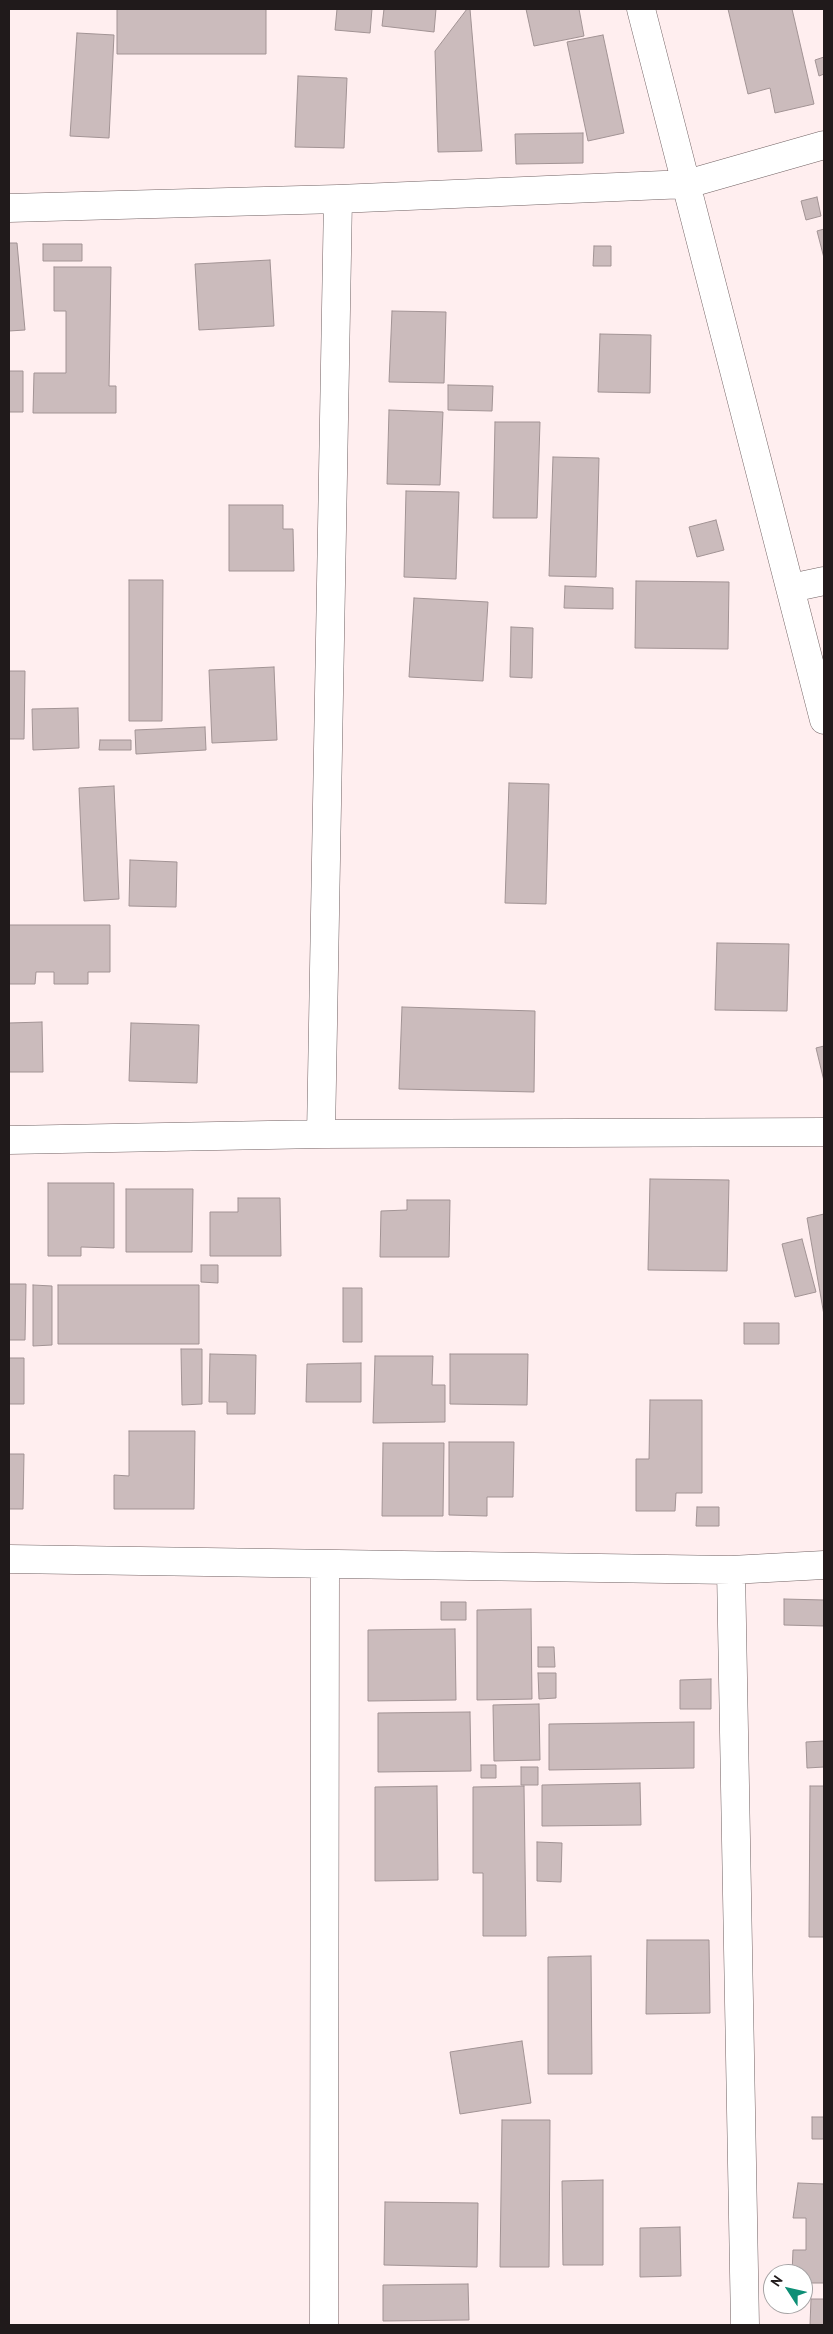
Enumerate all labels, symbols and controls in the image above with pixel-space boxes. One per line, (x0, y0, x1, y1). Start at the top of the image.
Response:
north arrow (763, 2264, 813, 2314)
text: N (767, 2272, 787, 2290)

